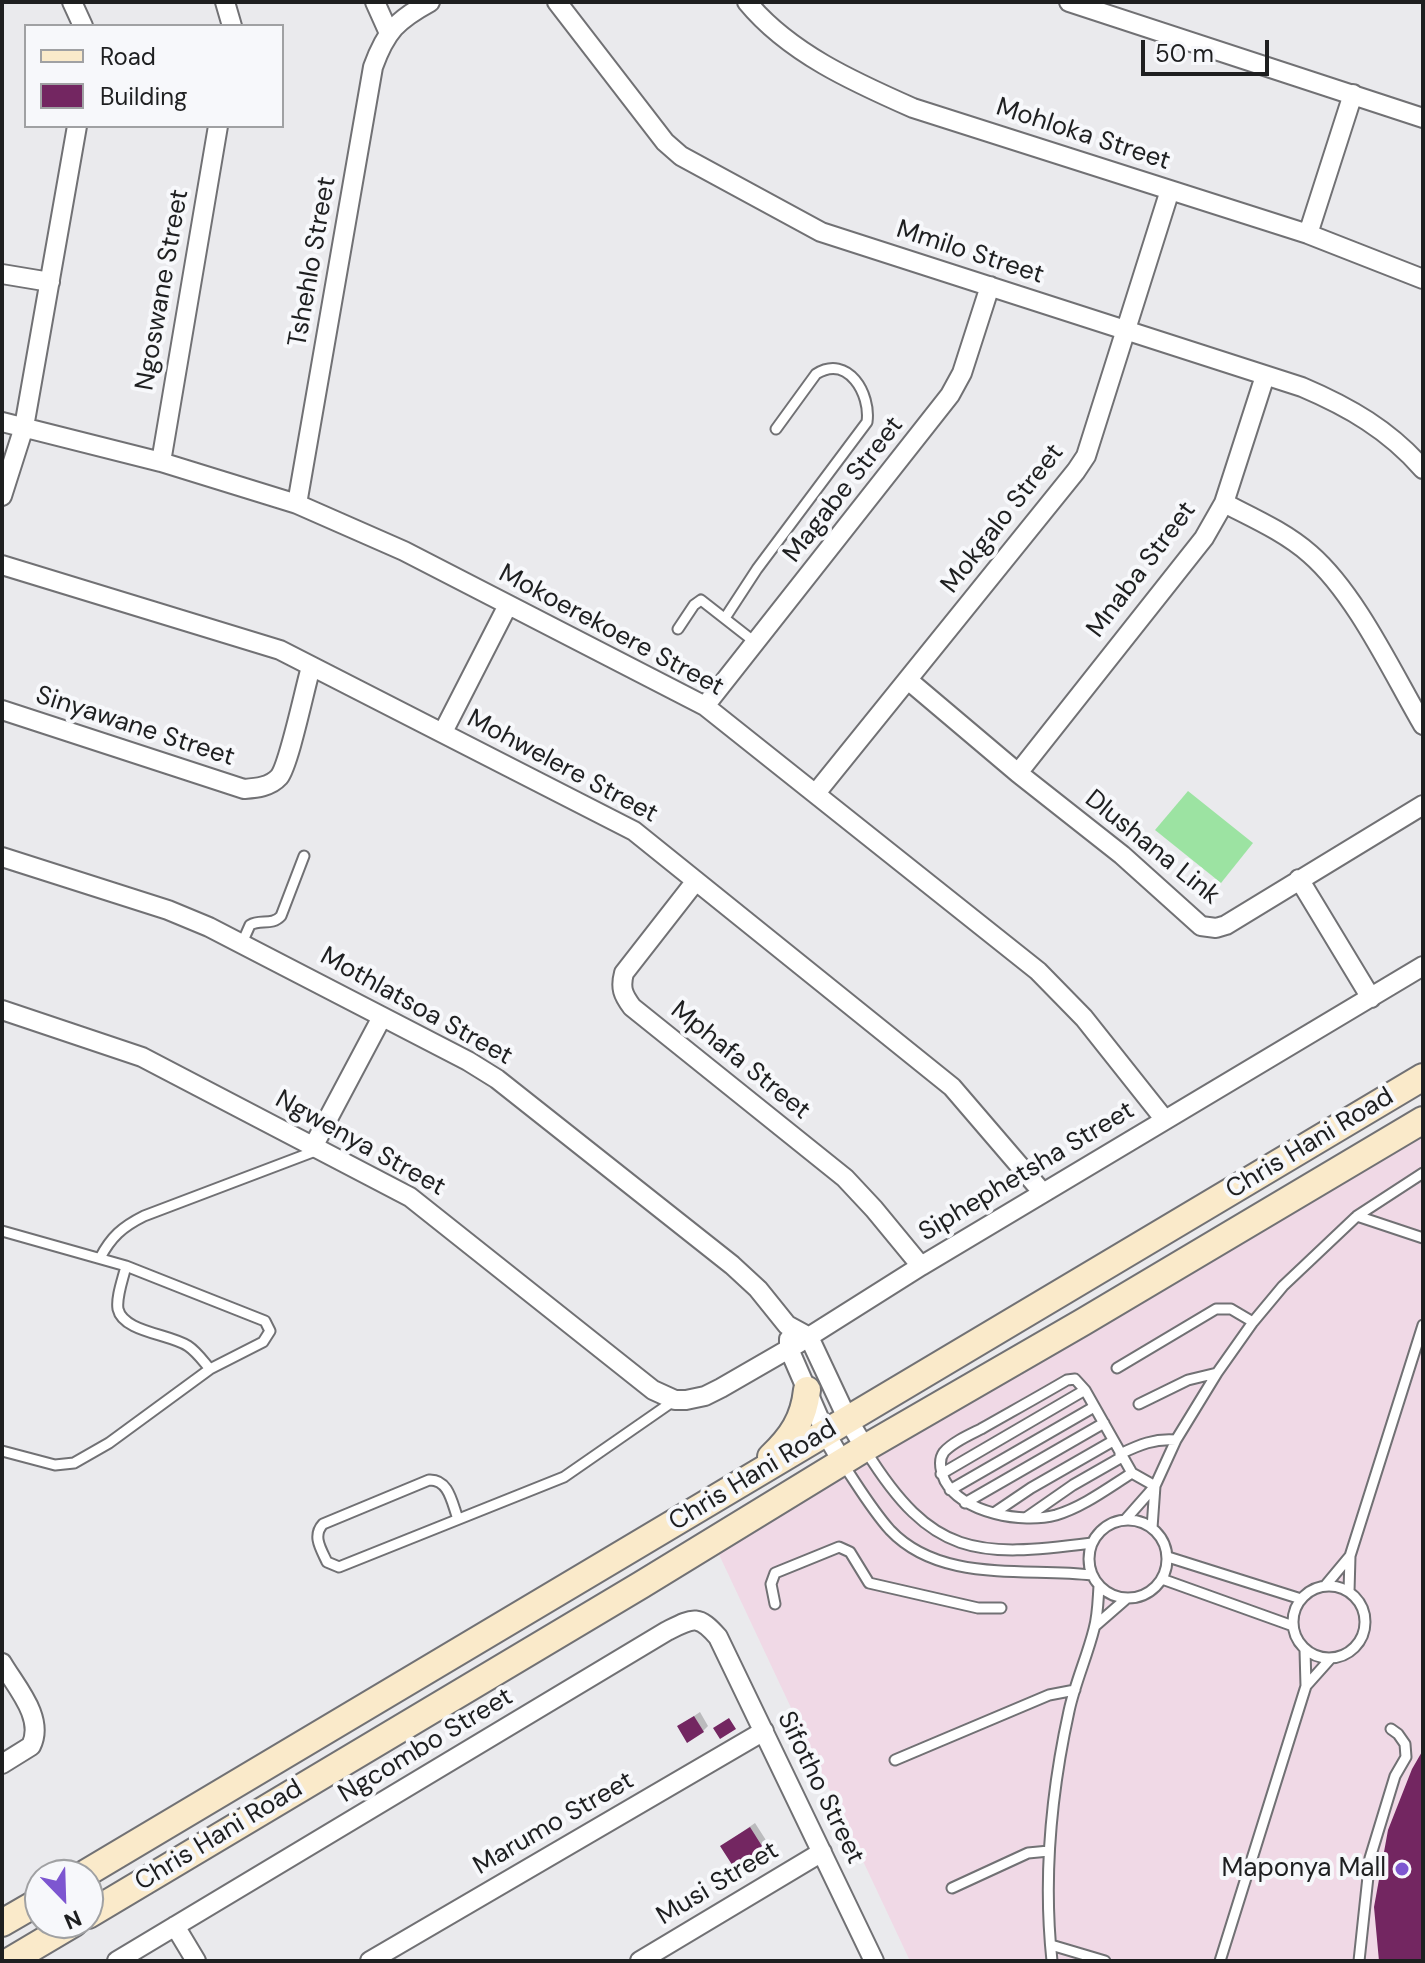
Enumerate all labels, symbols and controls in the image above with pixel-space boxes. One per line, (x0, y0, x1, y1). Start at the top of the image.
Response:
legend (24, 24, 284, 128)
scale bar (1145, 24, 1273, 74)
text: 50 m (1155, 38, 1214, 69)
text: Road (100, 41, 156, 72)
text: Building (100, 81, 187, 112)
street label: Mohloka Street (992, 92, 1174, 178)
street label: Tshehlo Street (283, 174, 343, 350)
street label: Ngoswane Street (130, 187, 196, 393)
street label: Mmilo Street (892, 215, 1048, 291)
street label: Magabe Street (777, 411, 911, 569)
street label: Mokgalo Street (935, 438, 1071, 600)
street label: Mnaba Street (1081, 496, 1203, 644)
street label: Mokoerekoere Street (493, 558, 729, 704)
street label: Sinyawane Street (32, 680, 238, 774)
street label: Mohwelere Street (461, 704, 663, 830)
street label: Dlushana Link (1078, 784, 1226, 912)
street label: Mothlatsoa Street (314, 941, 518, 1073)
street label: Mphafa Street (664, 995, 816, 1127)
street label: Chris Hani Road (1221, 1082, 1399, 1206)
street label: Ngwenya Street (270, 1084, 450, 1204)
street label: Siphephetsha Street (914, 1095, 1140, 1249)
street label: Chris Hani Road (664, 1414, 842, 1538)
street label: Ngcombo Street (333, 1682, 519, 1810)
street label: Sifotho Street (770, 1707, 870, 1869)
street label: Marumo Street (468, 1766, 640, 1882)
street label: Chris Hani Road (130, 1774, 308, 1898)
street label: Musi Street (651, 1835, 785, 1933)
place label: Maponya Mall (1221, 1853, 1386, 1885)
north arrow (24, 1859, 104, 1939)
marker: Maponya Mall (1393, 1860, 1411, 1878)
text: N (60, 1903, 86, 1936)

